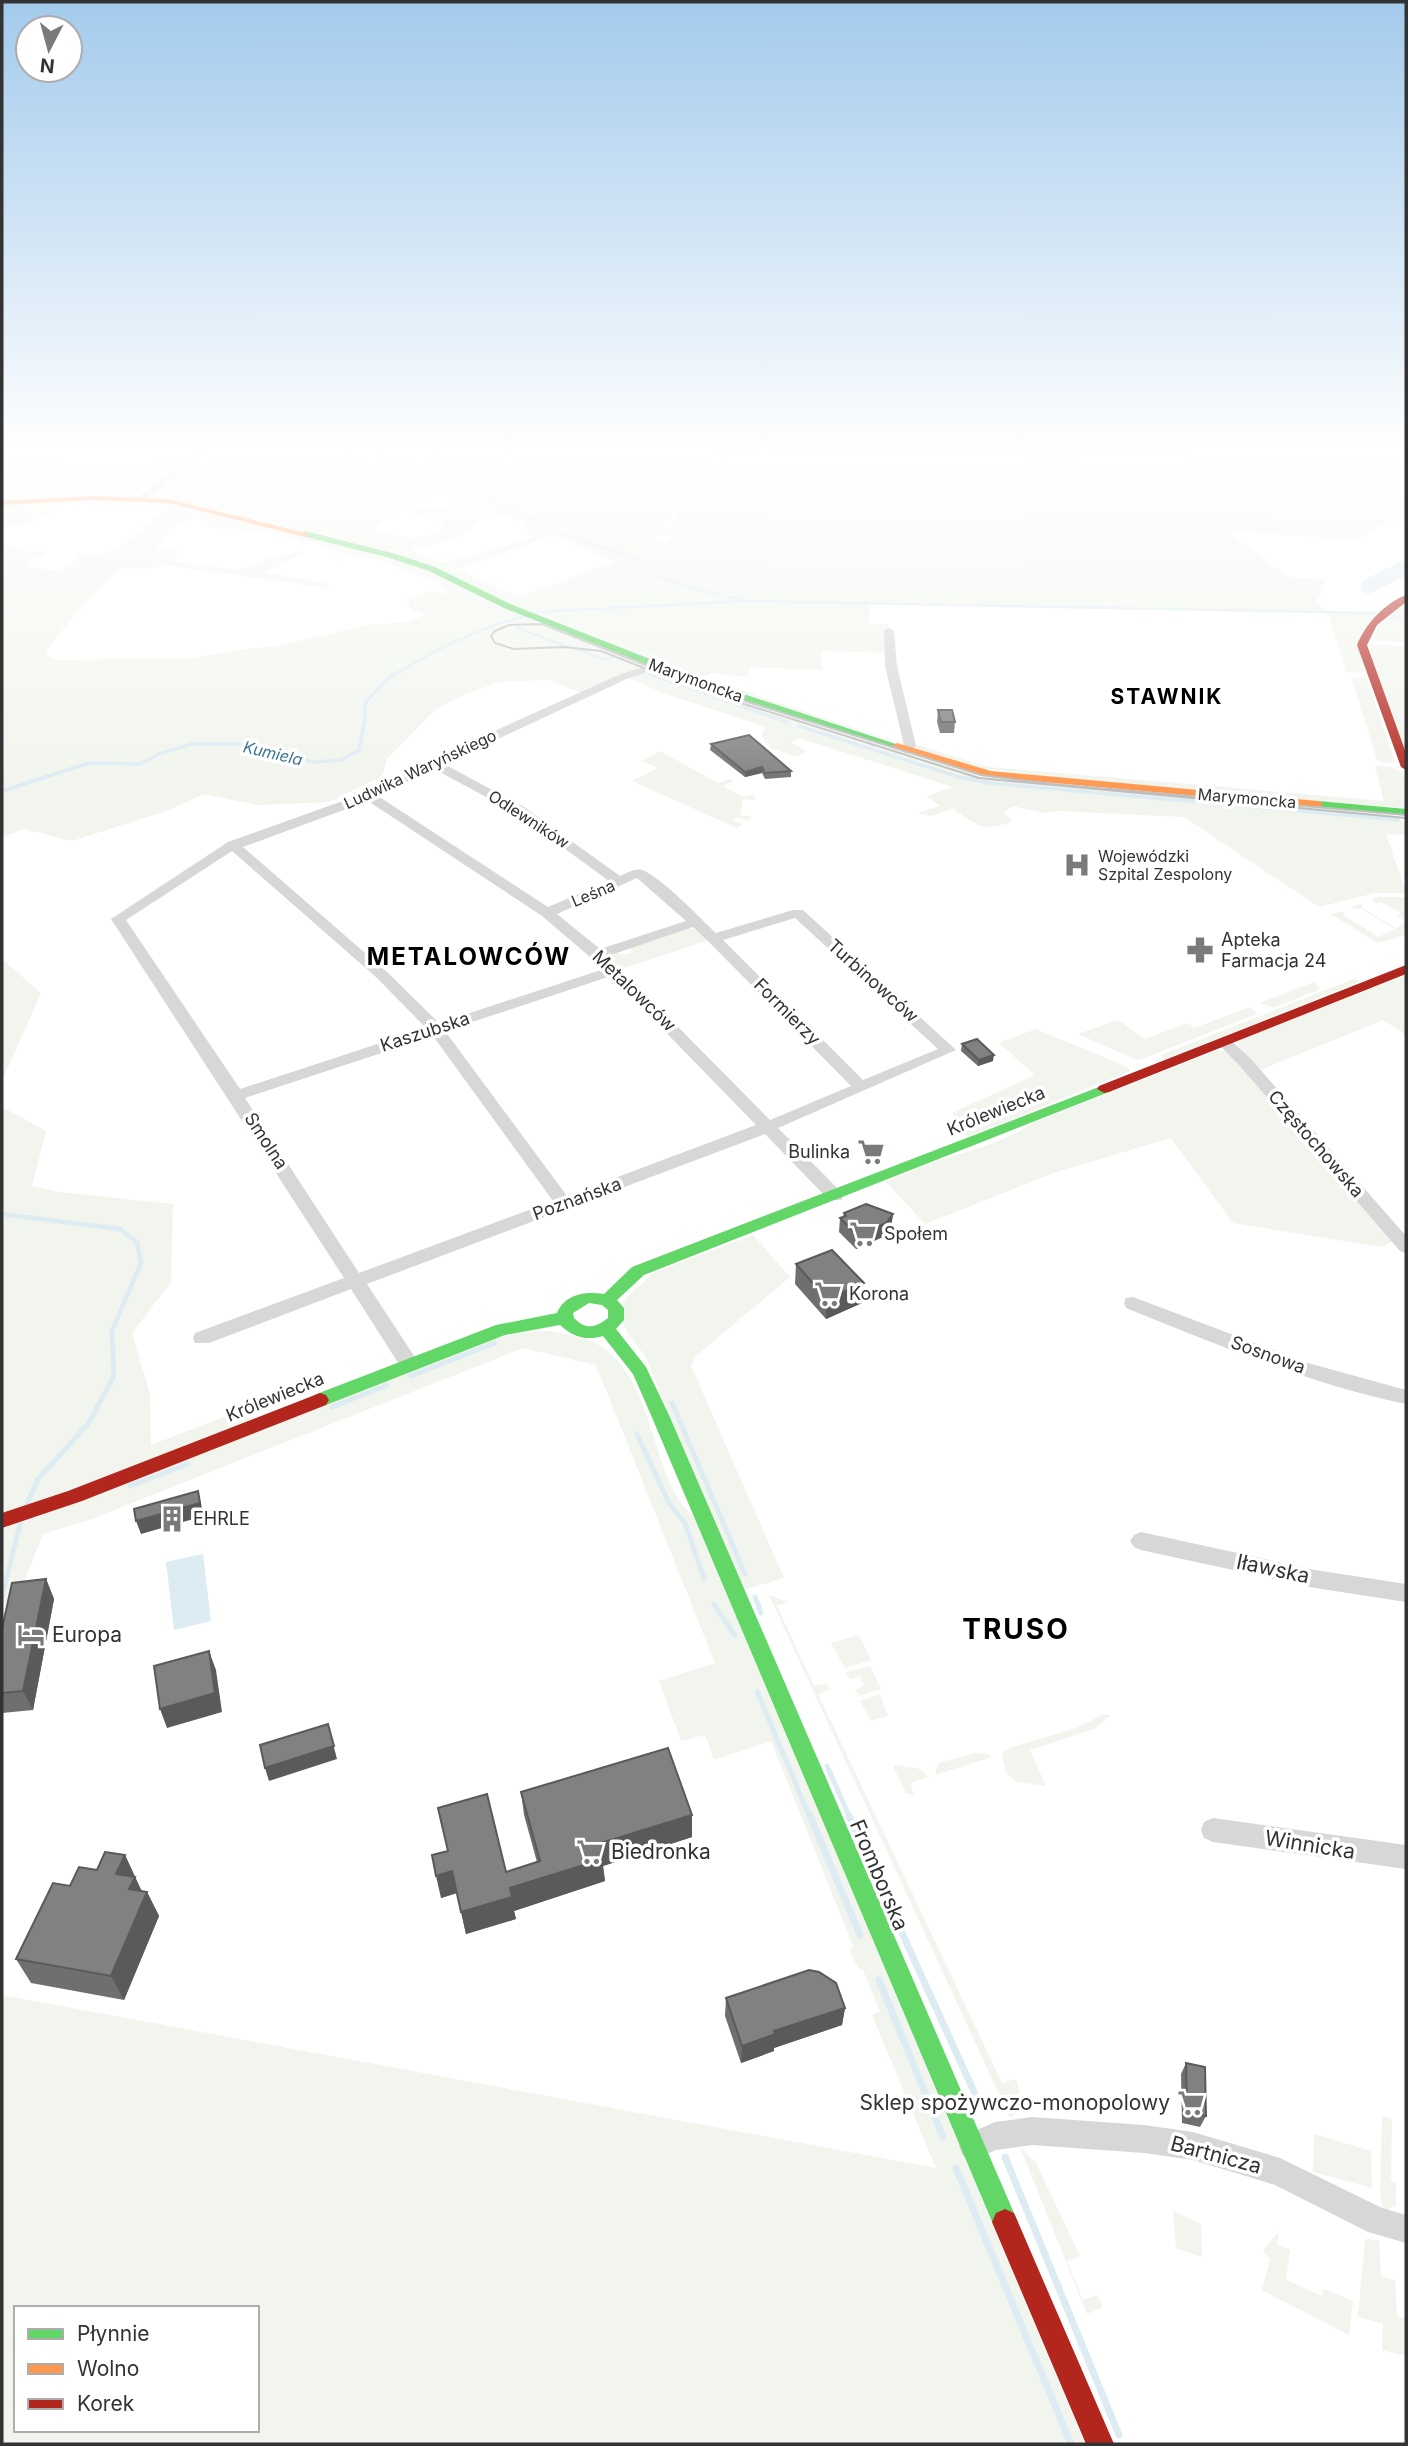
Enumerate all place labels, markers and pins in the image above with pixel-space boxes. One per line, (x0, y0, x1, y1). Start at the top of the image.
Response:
place label: Wojewódzki Szpital Zespolony (1098, 846, 1232, 884)
hospital icon: Wojewódzki Szpital Zespolony (1062, 850, 1092, 880)
place label: Apteka Farmacja 24 (1221, 929, 1326, 971)
pharmacy icon: Apteka Farmacja 24 (1185, 935, 1215, 965)
supermarket icon: Bulinka (856, 1137, 886, 1167)
place label: Bulinka (788, 1141, 850, 1162)
supermarket icon: Społem (848, 1219, 878, 1249)
place label: Społem (884, 1223, 948, 1244)
supermarket icon: Korona (813, 1279, 843, 1309)
place label: Korona (849, 1283, 909, 1304)
building icon: EHRLE (157, 1504, 187, 1534)
place label: EHRLE (193, 1508, 250, 1529)
hotel icon: Europa (16, 1620, 46, 1650)
place label: Europa (52, 1622, 122, 1647)
supermarket icon: Biedronka (575, 1837, 605, 1867)
place label: Biedronka (611, 1839, 711, 1864)
supermarket icon: Sklep spożywczo-monopolowy (1176, 2088, 1206, 2118)
place label: Sklep spożywczo-monopolowy (860, 2090, 1170, 2115)

